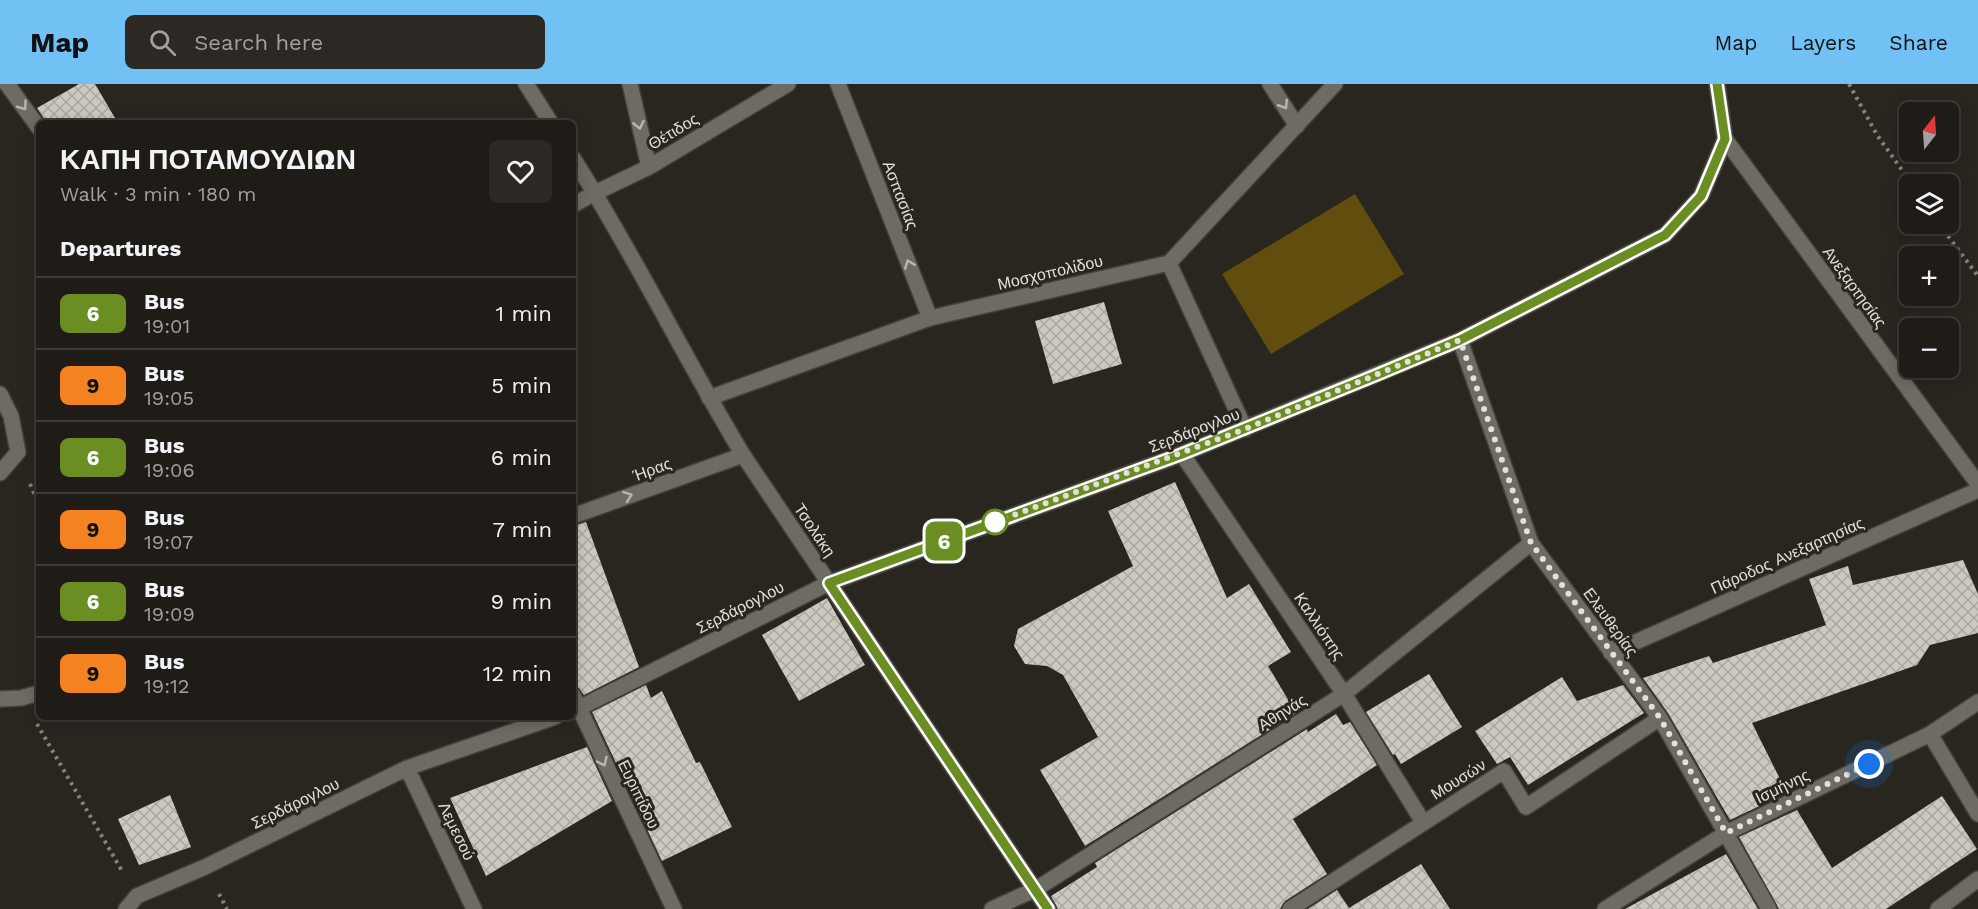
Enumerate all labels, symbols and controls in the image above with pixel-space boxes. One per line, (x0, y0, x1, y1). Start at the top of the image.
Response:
search box (125, 15, 545, 69)
text: Map (30, 26, 89, 59)
icon: search (146, 26, 179, 59)
text: Search here (194, 30, 323, 55)
text: Map (1714, 30, 1757, 55)
text: Layers (1790, 30, 1856, 55)
text: Share (1889, 30, 1948, 55)
one-way arrow (1276, 99, 1288, 109)
one-way arrow (16, 100, 27, 111)
north arrow (1899, 102, 1959, 162)
map controls (1899, 102, 1959, 378)
street label: Θέτιδος (645, 109, 702, 154)
one-way arrow (632, 120, 645, 130)
button: heart (489, 140, 552, 203)
text: ΚΑΠΗ ΠΟΤΑΜΟΥΔΙΩΝ (60, 143, 356, 176)
street label: Ασπασίας (879, 158, 922, 232)
button: layers (1899, 174, 1959, 234)
text: Walk · 3 min · 180 m (60, 182, 256, 206)
text: Departures (60, 236, 181, 261)
street label: Ανεξαρτησίας (1819, 243, 1891, 332)
button: + (1899, 246, 1959, 306)
street label: Μοσχοπολίδου (996, 251, 1105, 294)
one-way arrow (904, 259, 916, 270)
text: Bus (144, 289, 184, 314)
text: 6 (87, 301, 99, 326)
text: 1 min (495, 301, 552, 326)
text: 19:01 (144, 314, 190, 338)
button: − (1899, 318, 1959, 378)
text: Bus (144, 361, 184, 386)
text: 9 (87, 373, 99, 398)
text: 5 min (491, 373, 552, 398)
text: 19:05 (144, 386, 194, 410)
street label: Σερδάρογλου (1146, 404, 1242, 456)
text: Bus (144, 433, 184, 458)
text: 6 (87, 445, 99, 470)
text: 6 min (491, 445, 552, 470)
street label: Ήρας (629, 454, 674, 485)
text: 19:06 (144, 458, 195, 482)
one-way arrow (622, 491, 633, 504)
street label: Τσολάκη (790, 500, 839, 561)
text: Bus (144, 505, 184, 530)
unlabelled marker (982, 509, 1008, 535)
street label: Πάροδος Ανεξαρτησίας (1708, 513, 1867, 598)
text: 9 (87, 517, 99, 542)
text: 7 min (492, 517, 552, 542)
line badge: 6 (924, 522, 964, 560)
text: 6 (938, 529, 950, 554)
text: 19:07 (144, 530, 193, 554)
text: Bus (144, 577, 184, 602)
street label: Σερδάρογλου (693, 577, 787, 638)
street label: Ελευθερίας (1579, 584, 1642, 661)
text: 6 (87, 589, 99, 614)
text: 9 min (490, 589, 552, 614)
street label: Καλλιόπης (1290, 589, 1349, 664)
text: 19:09 (144, 602, 195, 626)
text: Bus (144, 649, 184, 674)
text: 9 (87, 661, 99, 686)
text: 12 min (483, 661, 552, 686)
text: 19:12 (144, 674, 190, 698)
street label: Αθηνάς (1255, 690, 1310, 735)
your location (1854, 749, 1884, 779)
one-way arrow (596, 755, 608, 766)
street label: Μουσών (1427, 755, 1489, 804)
street label: Ευριπίδου (614, 757, 663, 832)
street label: Ισμήνης (1752, 765, 1813, 808)
street label: Σερδάρογλου (248, 774, 342, 833)
street label: Λεμεσού (434, 799, 479, 863)

